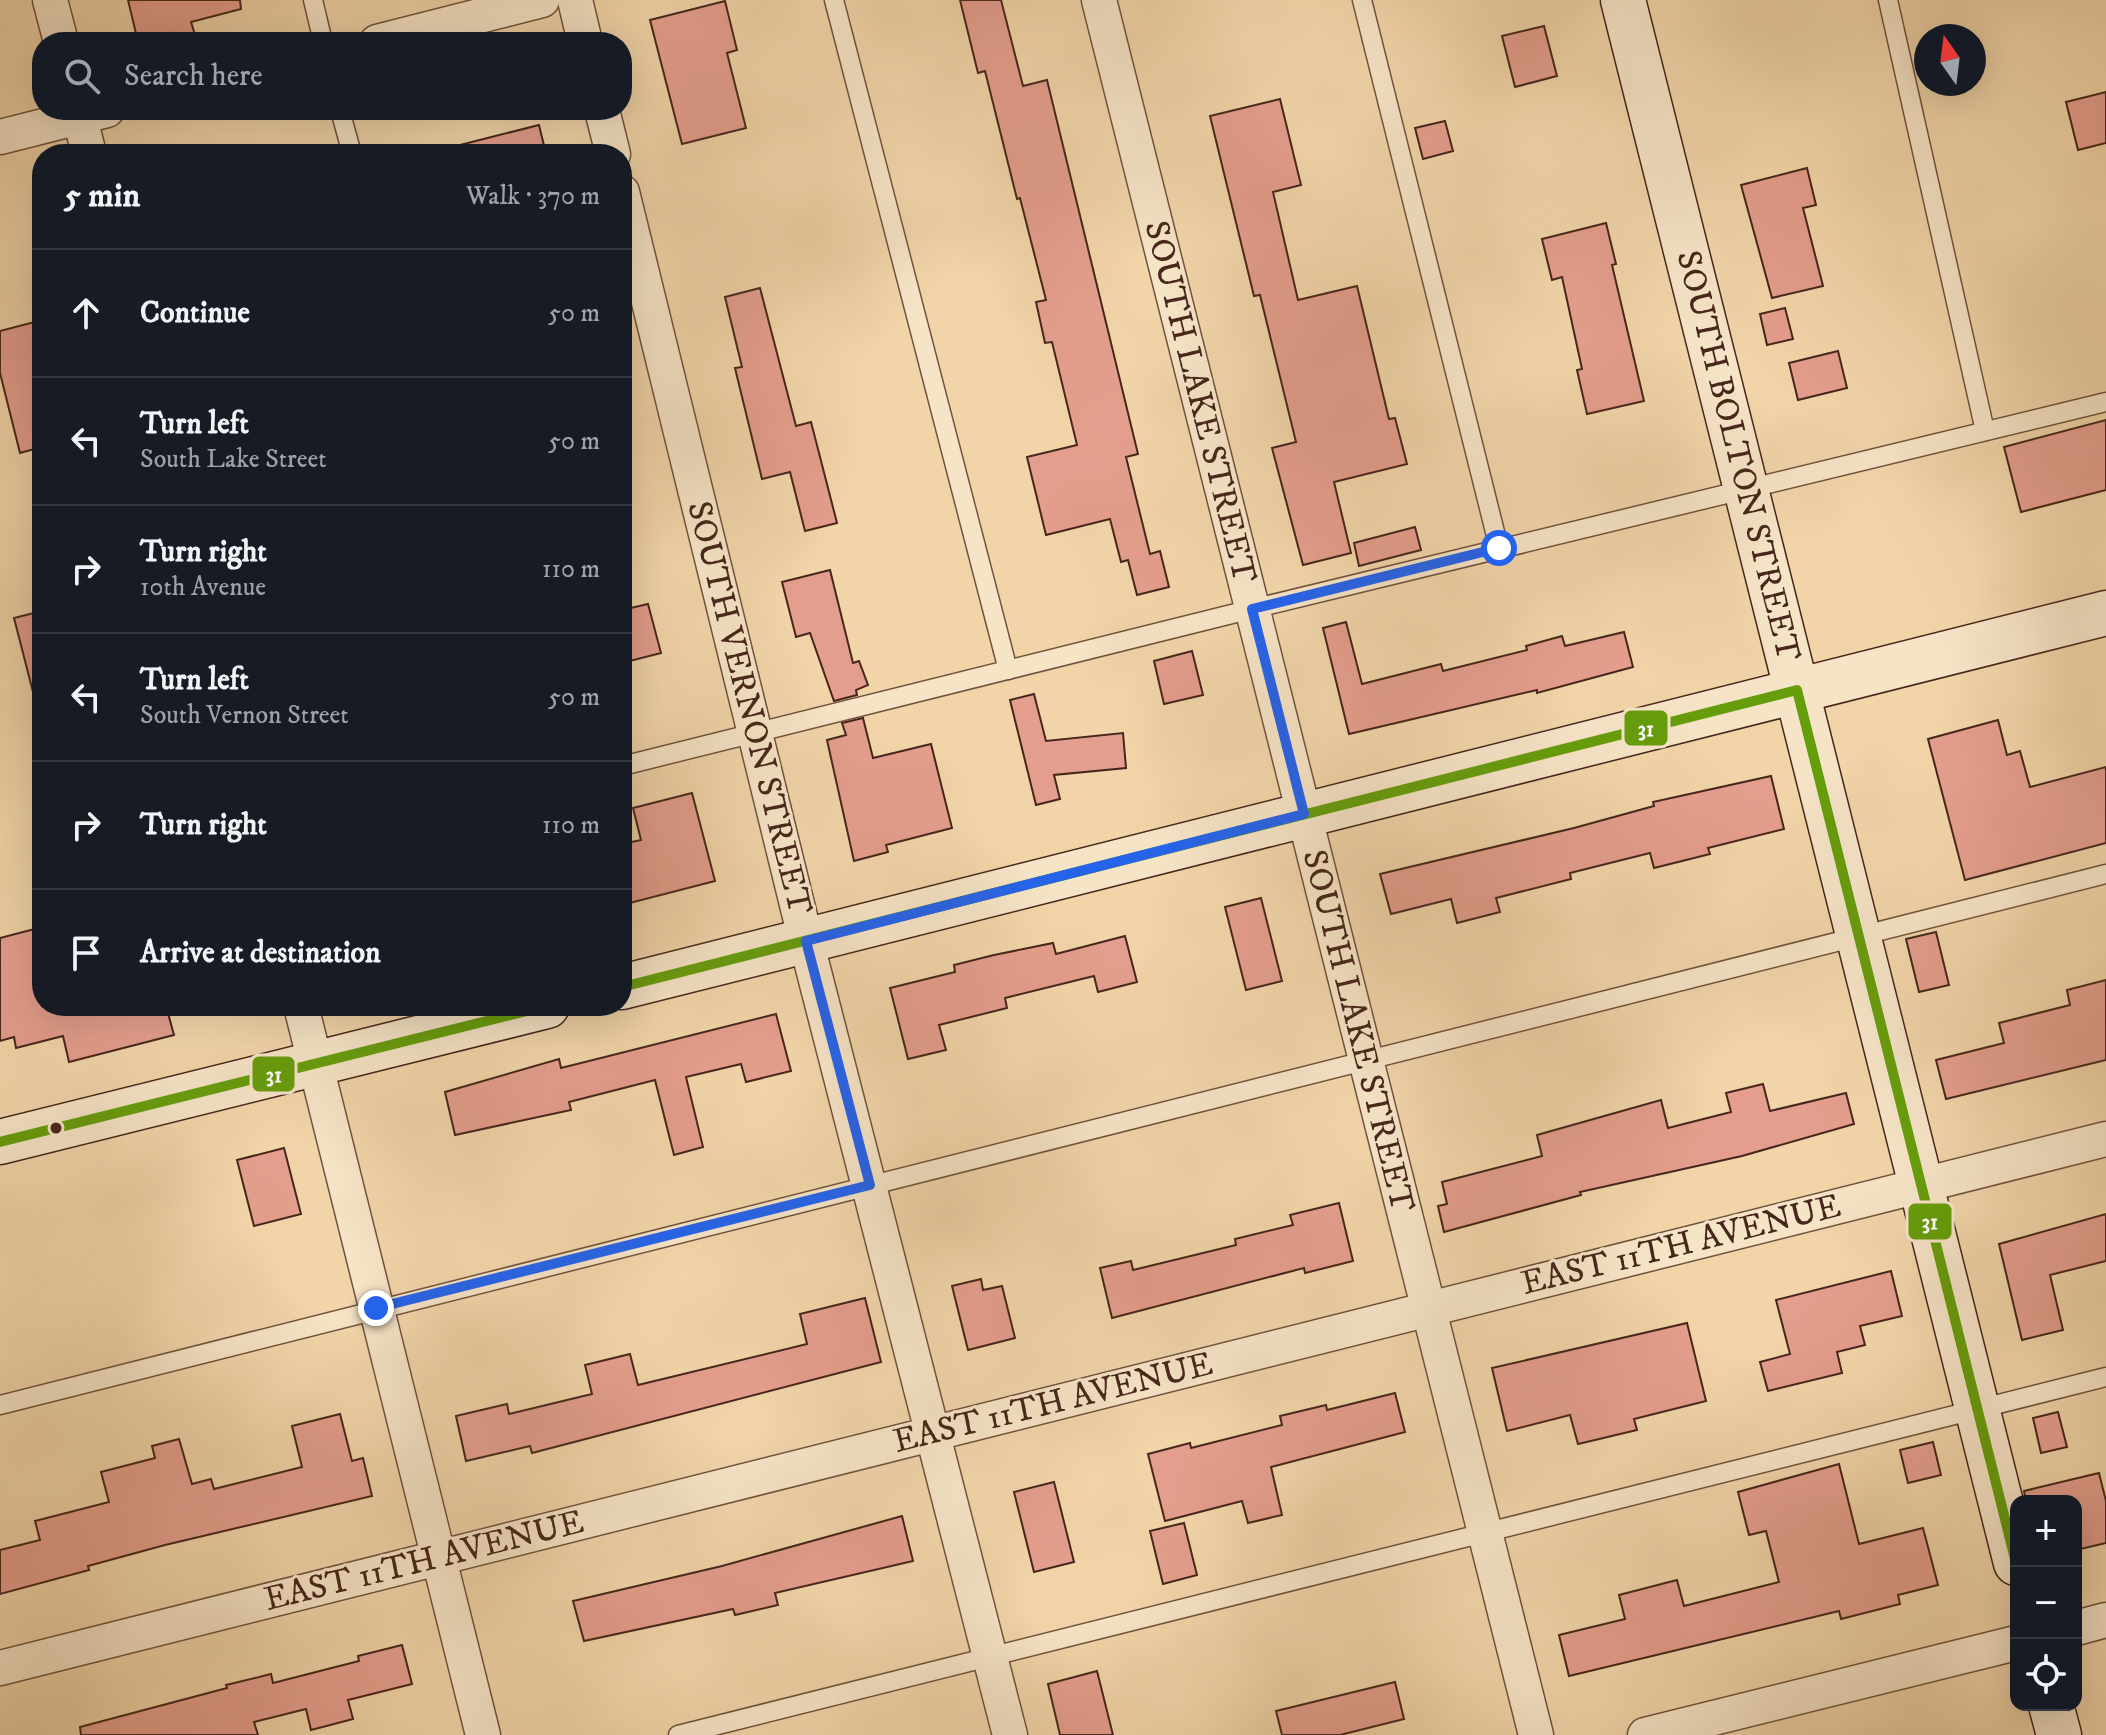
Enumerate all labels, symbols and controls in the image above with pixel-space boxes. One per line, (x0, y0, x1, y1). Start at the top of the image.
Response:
north arrow (1914, 24, 1986, 96)
search box (32, 32, 632, 120)
icon: search (60, 54, 104, 98)
text: Search here (124, 58, 263, 95)
text: 5 min (64, 175, 140, 217)
text: Walk · 370 m (466, 180, 600, 213)
street label: SOUTH LAKE STREET (1135, 217, 1265, 588)
street label: SOUTH BOLTON STREET (1667, 246, 1809, 666)
icon: ahead (64, 291, 108, 335)
text: Continue (140, 295, 250, 332)
text: 50 m (548, 297, 600, 330)
text: Turn left (140, 406, 249, 443)
icon: left (64, 419, 108, 463)
text: 50 m (548, 425, 600, 458)
text: South Lake Street (140, 443, 327, 476)
street label: SOUTH VERNON STREET (677, 497, 821, 919)
route start (1481, 530, 1517, 566)
text: Turn right (140, 534, 267, 571)
icon: right (64, 547, 108, 591)
text: 110 m (542, 553, 600, 586)
text: 10th Avenue (140, 571, 266, 604)
text: Turn left (140, 662, 249, 699)
icon: left (64, 675, 108, 719)
text: 50 m (548, 681, 600, 714)
text: South Vernon Street (140, 699, 349, 732)
line badge: 31 (1623, 709, 1669, 747)
text: 31 (1638, 716, 1654, 743)
icon: right (64, 803, 108, 847)
text: Turn right (140, 807, 267, 844)
text: 110 m (542, 809, 600, 842)
street label: SOUTH LAKE STREET (1293, 846, 1423, 1217)
icon: arrive (64, 931, 108, 975)
text: Arrive at destination (140, 935, 381, 972)
line badge: 31 (251, 1055, 296, 1093)
text: 31 (266, 1062, 282, 1089)
unlabelled marker (48, 1120, 64, 1136)
street label: EAST 11TH AVENUE (1517, 1185, 1845, 1305)
line badge: 31 (1907, 1202, 1953, 1241)
text: 31 (1922, 1209, 1938, 1236)
route end (358, 1290, 394, 1326)
street label: EAST 11TH AVENUE (889, 1343, 1217, 1463)
map controls (2010, 1495, 2082, 1711)
button: + (2010, 1495, 2082, 1567)
street label: EAST 11TH AVENUE (260, 1501, 588, 1621)
button: − (2010, 1567, 2082, 1639)
button: locate (2010, 1639, 2082, 1711)

